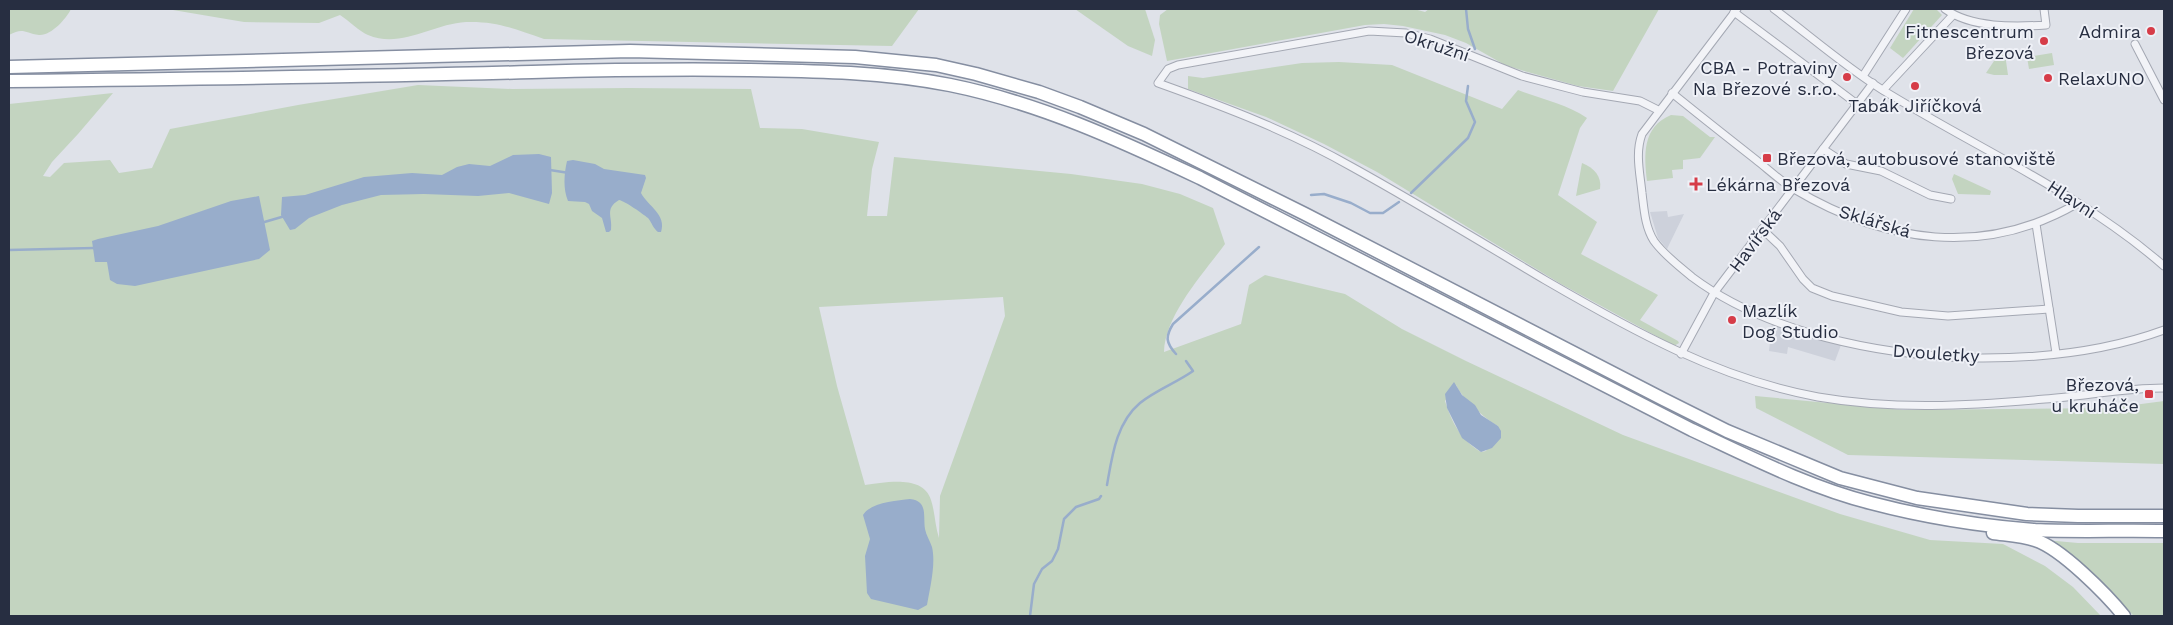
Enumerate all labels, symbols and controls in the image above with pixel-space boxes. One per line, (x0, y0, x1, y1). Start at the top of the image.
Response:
place label: Fitnescentrum Březová (1905, 21, 2034, 63)
place label: Admira (2079, 21, 2141, 42)
street label: Okružní (1402, 25, 1473, 65)
marker: Admira (2145, 25, 2157, 37)
marker: Fitnescentrum Březová (2038, 35, 2050, 47)
place label: CBA - Potraviny Na Březové s.r.o. (1693, 57, 1838, 99)
place label: RelaxUNO (2058, 68, 2145, 89)
marker: CBA - Potraviny Na Březové s.r.o. (1841, 71, 1853, 83)
marker: RelaxUNO (2042, 72, 2054, 84)
marker: Tabák Jiříčková (1909, 80, 1921, 92)
place label: Tabák Jiříčková (1848, 95, 1982, 116)
place label: Březová, autobusové stanoviště (1777, 148, 2056, 169)
marker: Březová, autobusové stanoviště (1761, 152, 1773, 164)
place label: Lékárna Březová (1706, 174, 1850, 195)
street label: Hlavní (2044, 176, 2100, 223)
marker: Lékárna Březová (1690, 178, 1702, 190)
street label: Sklářská (1836, 200, 1914, 242)
street label: Havířská (1724, 204, 1786, 276)
place label: Mazlík Dog Studio (1742, 300, 1839, 342)
marker: Mazlík Dog Studio (1726, 314, 1738, 326)
street label: Dvouletky (1892, 339, 1981, 367)
place label: Březová, u kruháče (2051, 374, 2139, 416)
marker: Březová, u kruháče (2143, 388, 2155, 400)

